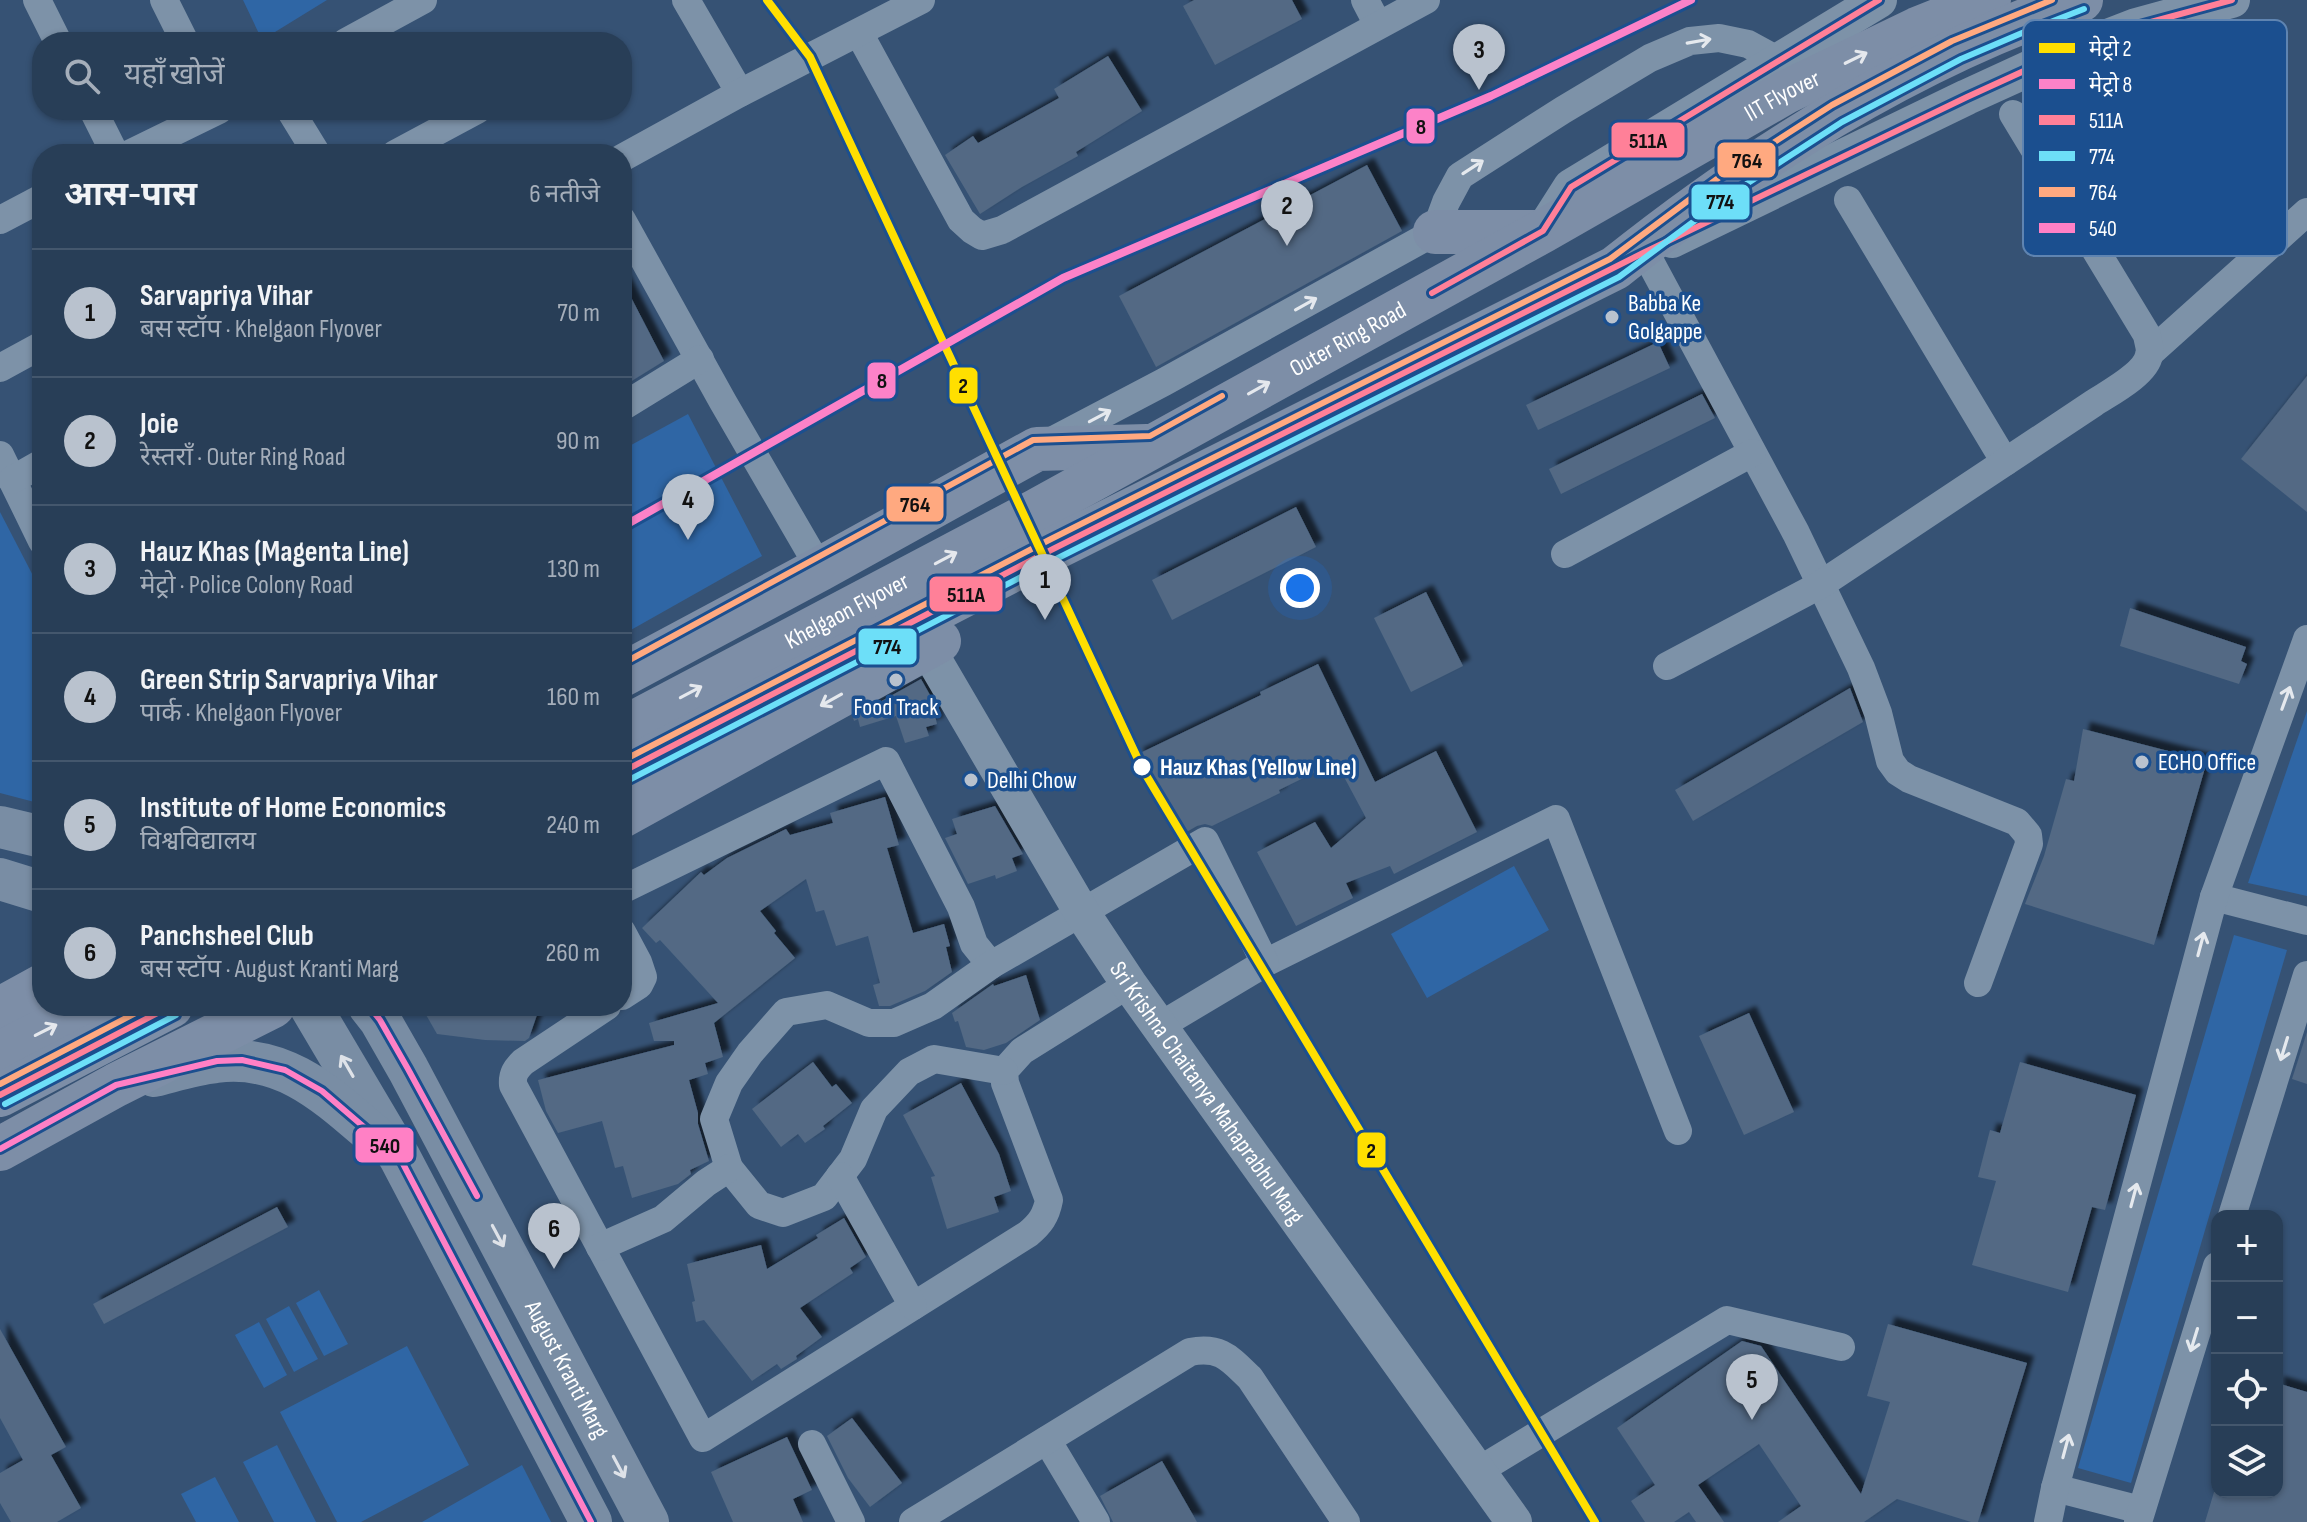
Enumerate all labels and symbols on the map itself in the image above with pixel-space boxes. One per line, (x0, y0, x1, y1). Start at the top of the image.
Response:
legend (2023, 20, 2287, 256)
pin: 3 (1453, 24, 1505, 90)
one-way arrow (1686, 33, 1711, 48)
text: मेट्रो 2 (2089, 35, 2132, 63)
one-way arrow (1844, 50, 1868, 65)
street label: IIT Flyover (1739, 64, 1825, 128)
text: मेट्रो 8 (2089, 71, 2132, 99)
line badge: 8 (1405, 107, 1436, 145)
text: 511A (2089, 108, 2124, 135)
text: 8 (1416, 114, 1426, 141)
line badge: 511A (1610, 121, 1686, 159)
text: 511A (1629, 128, 1667, 155)
line badge: 764 (1716, 141, 1777, 179)
text: 774 (2089, 144, 2115, 171)
text: 764 (1732, 148, 1762, 175)
one-way arrow (1461, 159, 1484, 175)
pin: 2 (1261, 180, 1313, 246)
text: 764 (2089, 180, 2117, 207)
line badge: 774 (1690, 183, 1751, 221)
text: 774 (1706, 189, 1734, 216)
text: 540 (2089, 216, 2117, 243)
place label: Babba Ke Golgappe (1628, 289, 1702, 346)
street label: Outer Ring Road (1285, 295, 1411, 383)
one-way arrow (1294, 295, 1317, 311)
marker: Babba Ke Golgappe (1603, 308, 1621, 326)
line badge: 8 (866, 361, 897, 400)
line badge: 2 (948, 366, 979, 405)
text: 8 (877, 368, 887, 395)
text: 2 (958, 373, 968, 400)
one-way arrow (1246, 380, 1270, 396)
one-way arrow (1088, 407, 1112, 423)
pin: 4 (662, 474, 714, 540)
line badge: 764 (885, 485, 945, 523)
text: 764 (900, 492, 930, 519)
one-way arrow (934, 550, 958, 566)
pin: 1 (1019, 554, 1071, 620)
street label: Khelgaon Flyover (780, 566, 914, 656)
your location (1280, 568, 1320, 608)
line badge: 511A (928, 575, 1004, 613)
text: 511A (947, 582, 985, 609)
line badge: 774 (857, 627, 918, 666)
text: 774 (873, 634, 901, 661)
marker: Food Track (887, 671, 905, 689)
one-way arrow (679, 684, 702, 700)
one-way arrow (2279, 686, 2294, 711)
one-way arrow (820, 693, 844, 709)
place label: Food Track (854, 693, 938, 722)
place label: ECHO Office (2158, 748, 2256, 777)
place label: Hauz Khas (Yellow Line) (1160, 753, 1357, 782)
marker: ECHO Office (2133, 753, 2151, 771)
marker: Hauz Khas (Yellow Line) (1131, 756, 1153, 778)
place label: Delhi Chow (987, 766, 1077, 795)
marker: Delhi Chow (962, 771, 980, 789)
one-way arrow (2195, 932, 2210, 958)
street label: Sri Krishna Chaitanya Mahaprabhu Marg (1103, 956, 1310, 1230)
one-way arrow (34, 1021, 58, 1037)
one-way arrow (2276, 1036, 2291, 1062)
one-way arrow (339, 1055, 355, 1078)
line badge: 540 (354, 1126, 415, 1164)
line badge: 2 (1356, 1131, 1387, 1169)
text: 540 (370, 1133, 400, 1160)
text: 2 (1366, 1138, 1376, 1165)
one-way arrow (2127, 1183, 2142, 1209)
pin: 6 (528, 1203, 580, 1269)
one-way arrow (491, 1224, 506, 1248)
street label: August Kranti Marg (518, 1295, 615, 1443)
one-way arrow (2186, 1327, 2200, 1352)
pin: 5 (1726, 1354, 1778, 1420)
one-way arrow (2059, 1434, 2074, 1460)
one-way arrow (611, 1454, 627, 1478)

